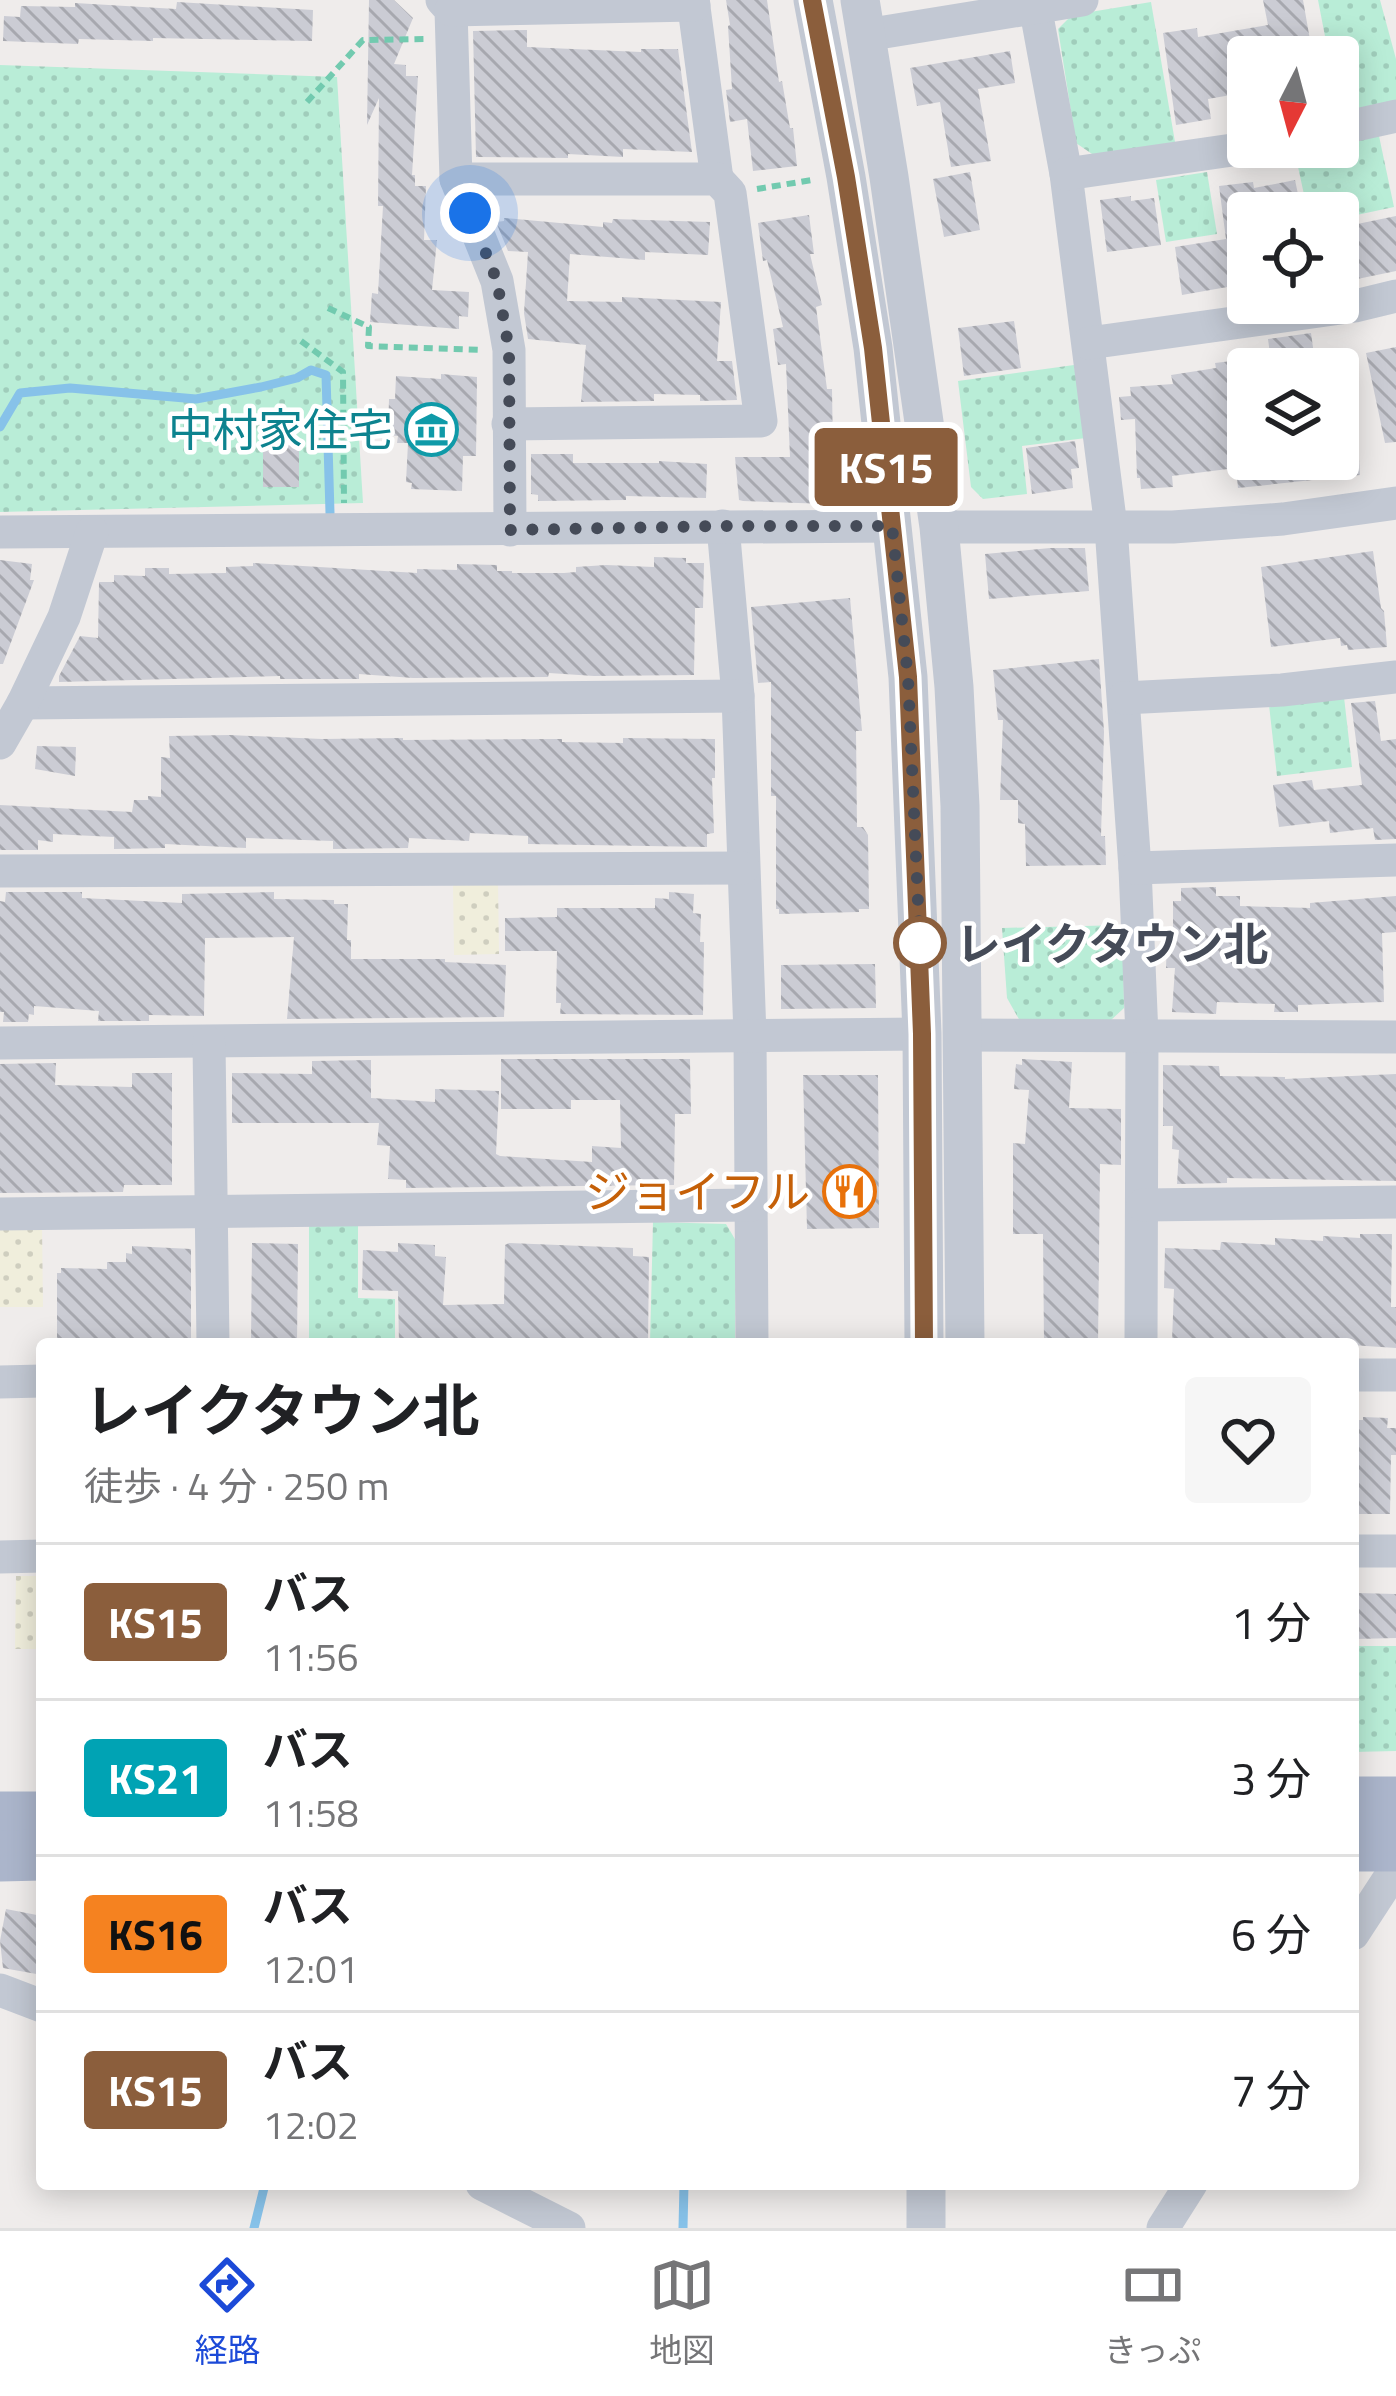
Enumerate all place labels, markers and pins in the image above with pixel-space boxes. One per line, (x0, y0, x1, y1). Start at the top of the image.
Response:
place label: 中村家住宅 (168, 395, 393, 463)
museum icon: 中村家住宅 (404, 401, 460, 457)
place label: レイクタウン北 (956, 909, 1268, 977)
marker: レイクタウン北 (895, 918, 945, 968)
place label: ジョイフル (585, 1157, 810, 1225)
restaurant icon: ジョイフル (821, 1163, 877, 1219)

